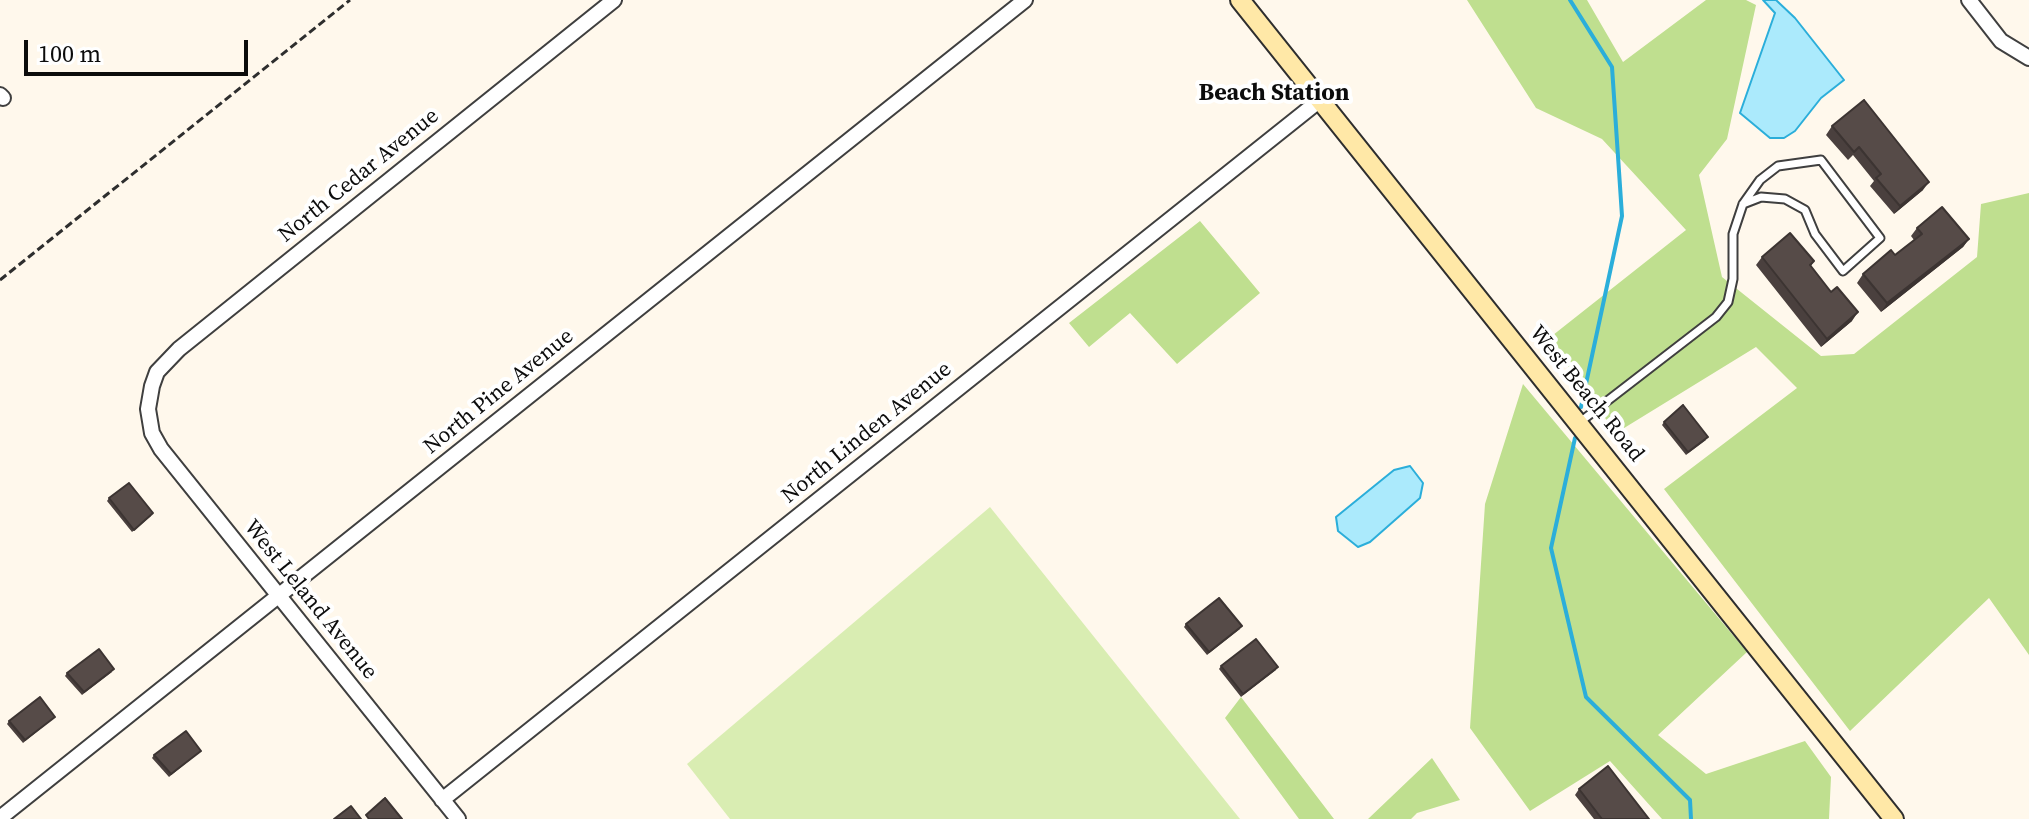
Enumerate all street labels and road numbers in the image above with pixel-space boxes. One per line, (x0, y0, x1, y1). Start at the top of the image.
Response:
street label: North Cedar Avenue (274, 103, 444, 249)
street label: West Beach Road (1523, 321, 1649, 467)
street label: North Pine Avenue (419, 324, 579, 460)
street label: North Linden Avenue (777, 356, 957, 510)
street label: West Leland Avenue (238, 515, 382, 685)

